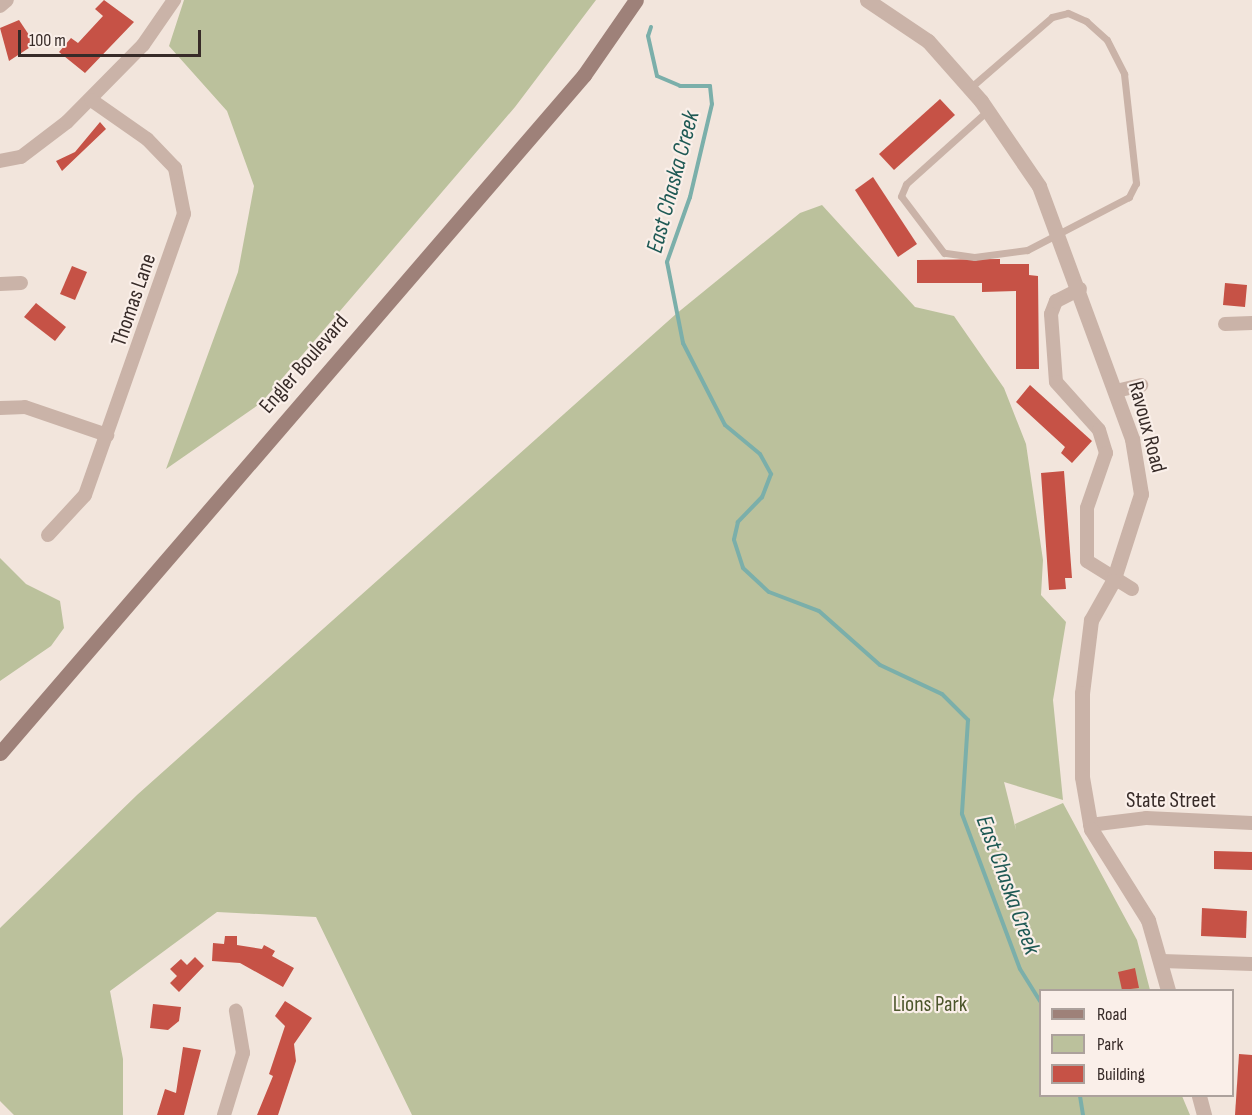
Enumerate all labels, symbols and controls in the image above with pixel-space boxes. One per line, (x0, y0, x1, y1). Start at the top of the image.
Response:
scale bar (21, 18, 204, 56)
text: 100 m (29, 30, 66, 51)
water label: East Chaska Creek (640, 108, 706, 256)
street label: Thomas Lane (106, 250, 162, 350)
street label: Engler Boulevard (254, 309, 354, 419)
street label: Ravoux Road (1122, 379, 1172, 475)
street label: State Street (1126, 788, 1216, 814)
water label: East Chaska Creek (970, 812, 1046, 958)
legend (1039, 989, 1234, 1097)
park label: Lions Park (893, 992, 967, 1018)
text: Road (1097, 1004, 1127, 1025)
text: Park (1097, 1034, 1123, 1055)
text: Building (1097, 1064, 1145, 1085)

